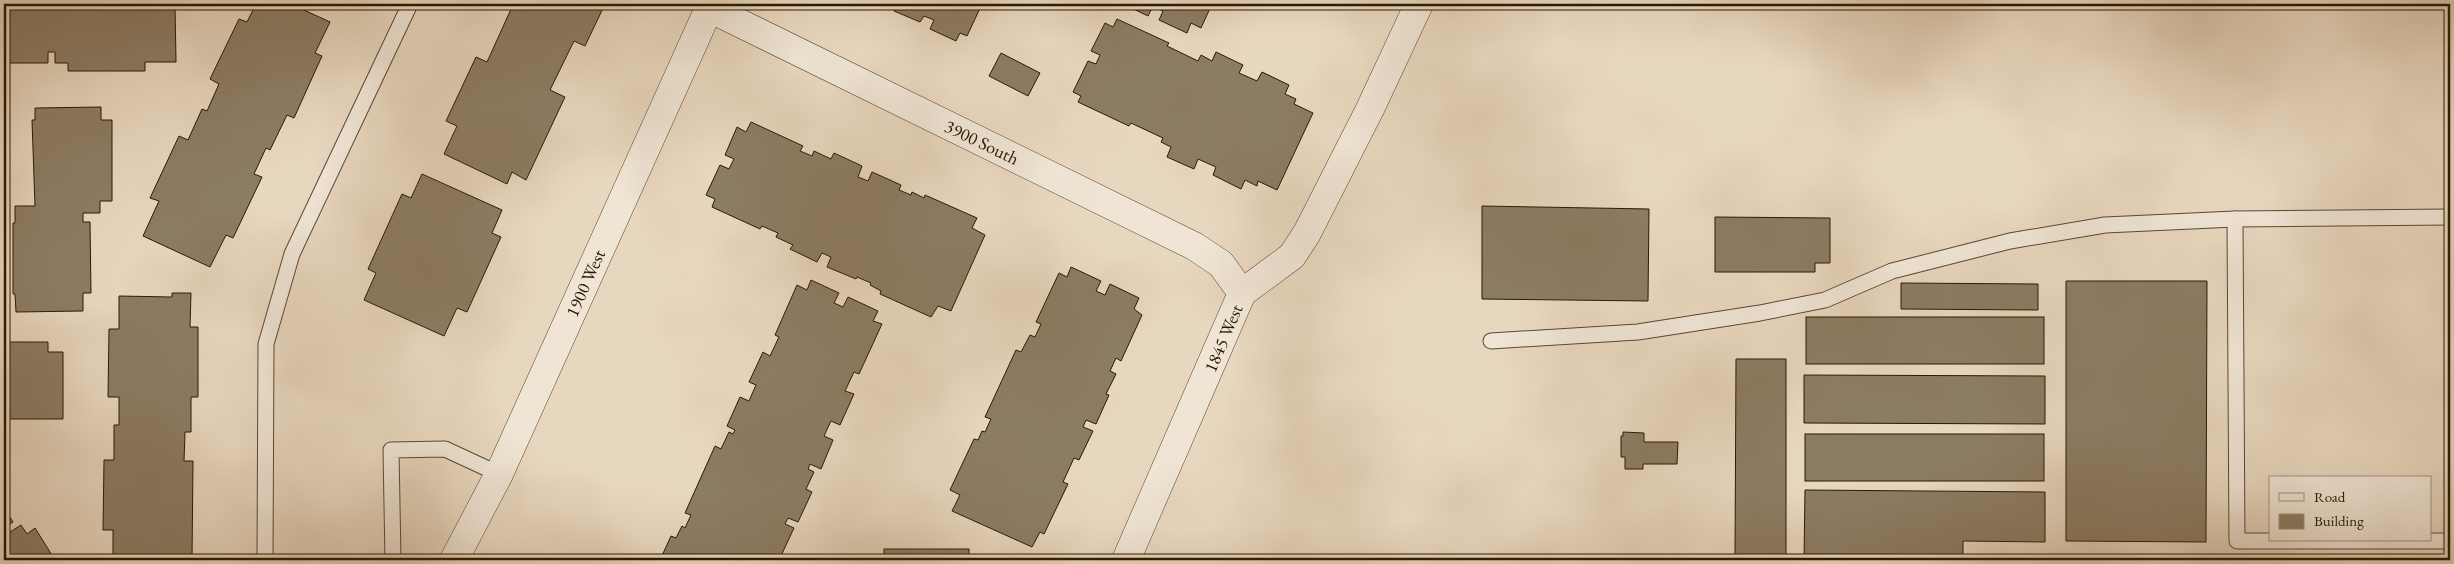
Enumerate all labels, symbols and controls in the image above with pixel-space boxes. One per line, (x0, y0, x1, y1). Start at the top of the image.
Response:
street label: 3900 South (941, 114, 1023, 170)
street label: 1900 West (560, 245, 610, 320)
street label: 1845 West (1198, 300, 1248, 375)
legend (2269, 476, 2432, 542)
text: Road (2314, 487, 2346, 506)
text: Building (2314, 511, 2364, 530)

